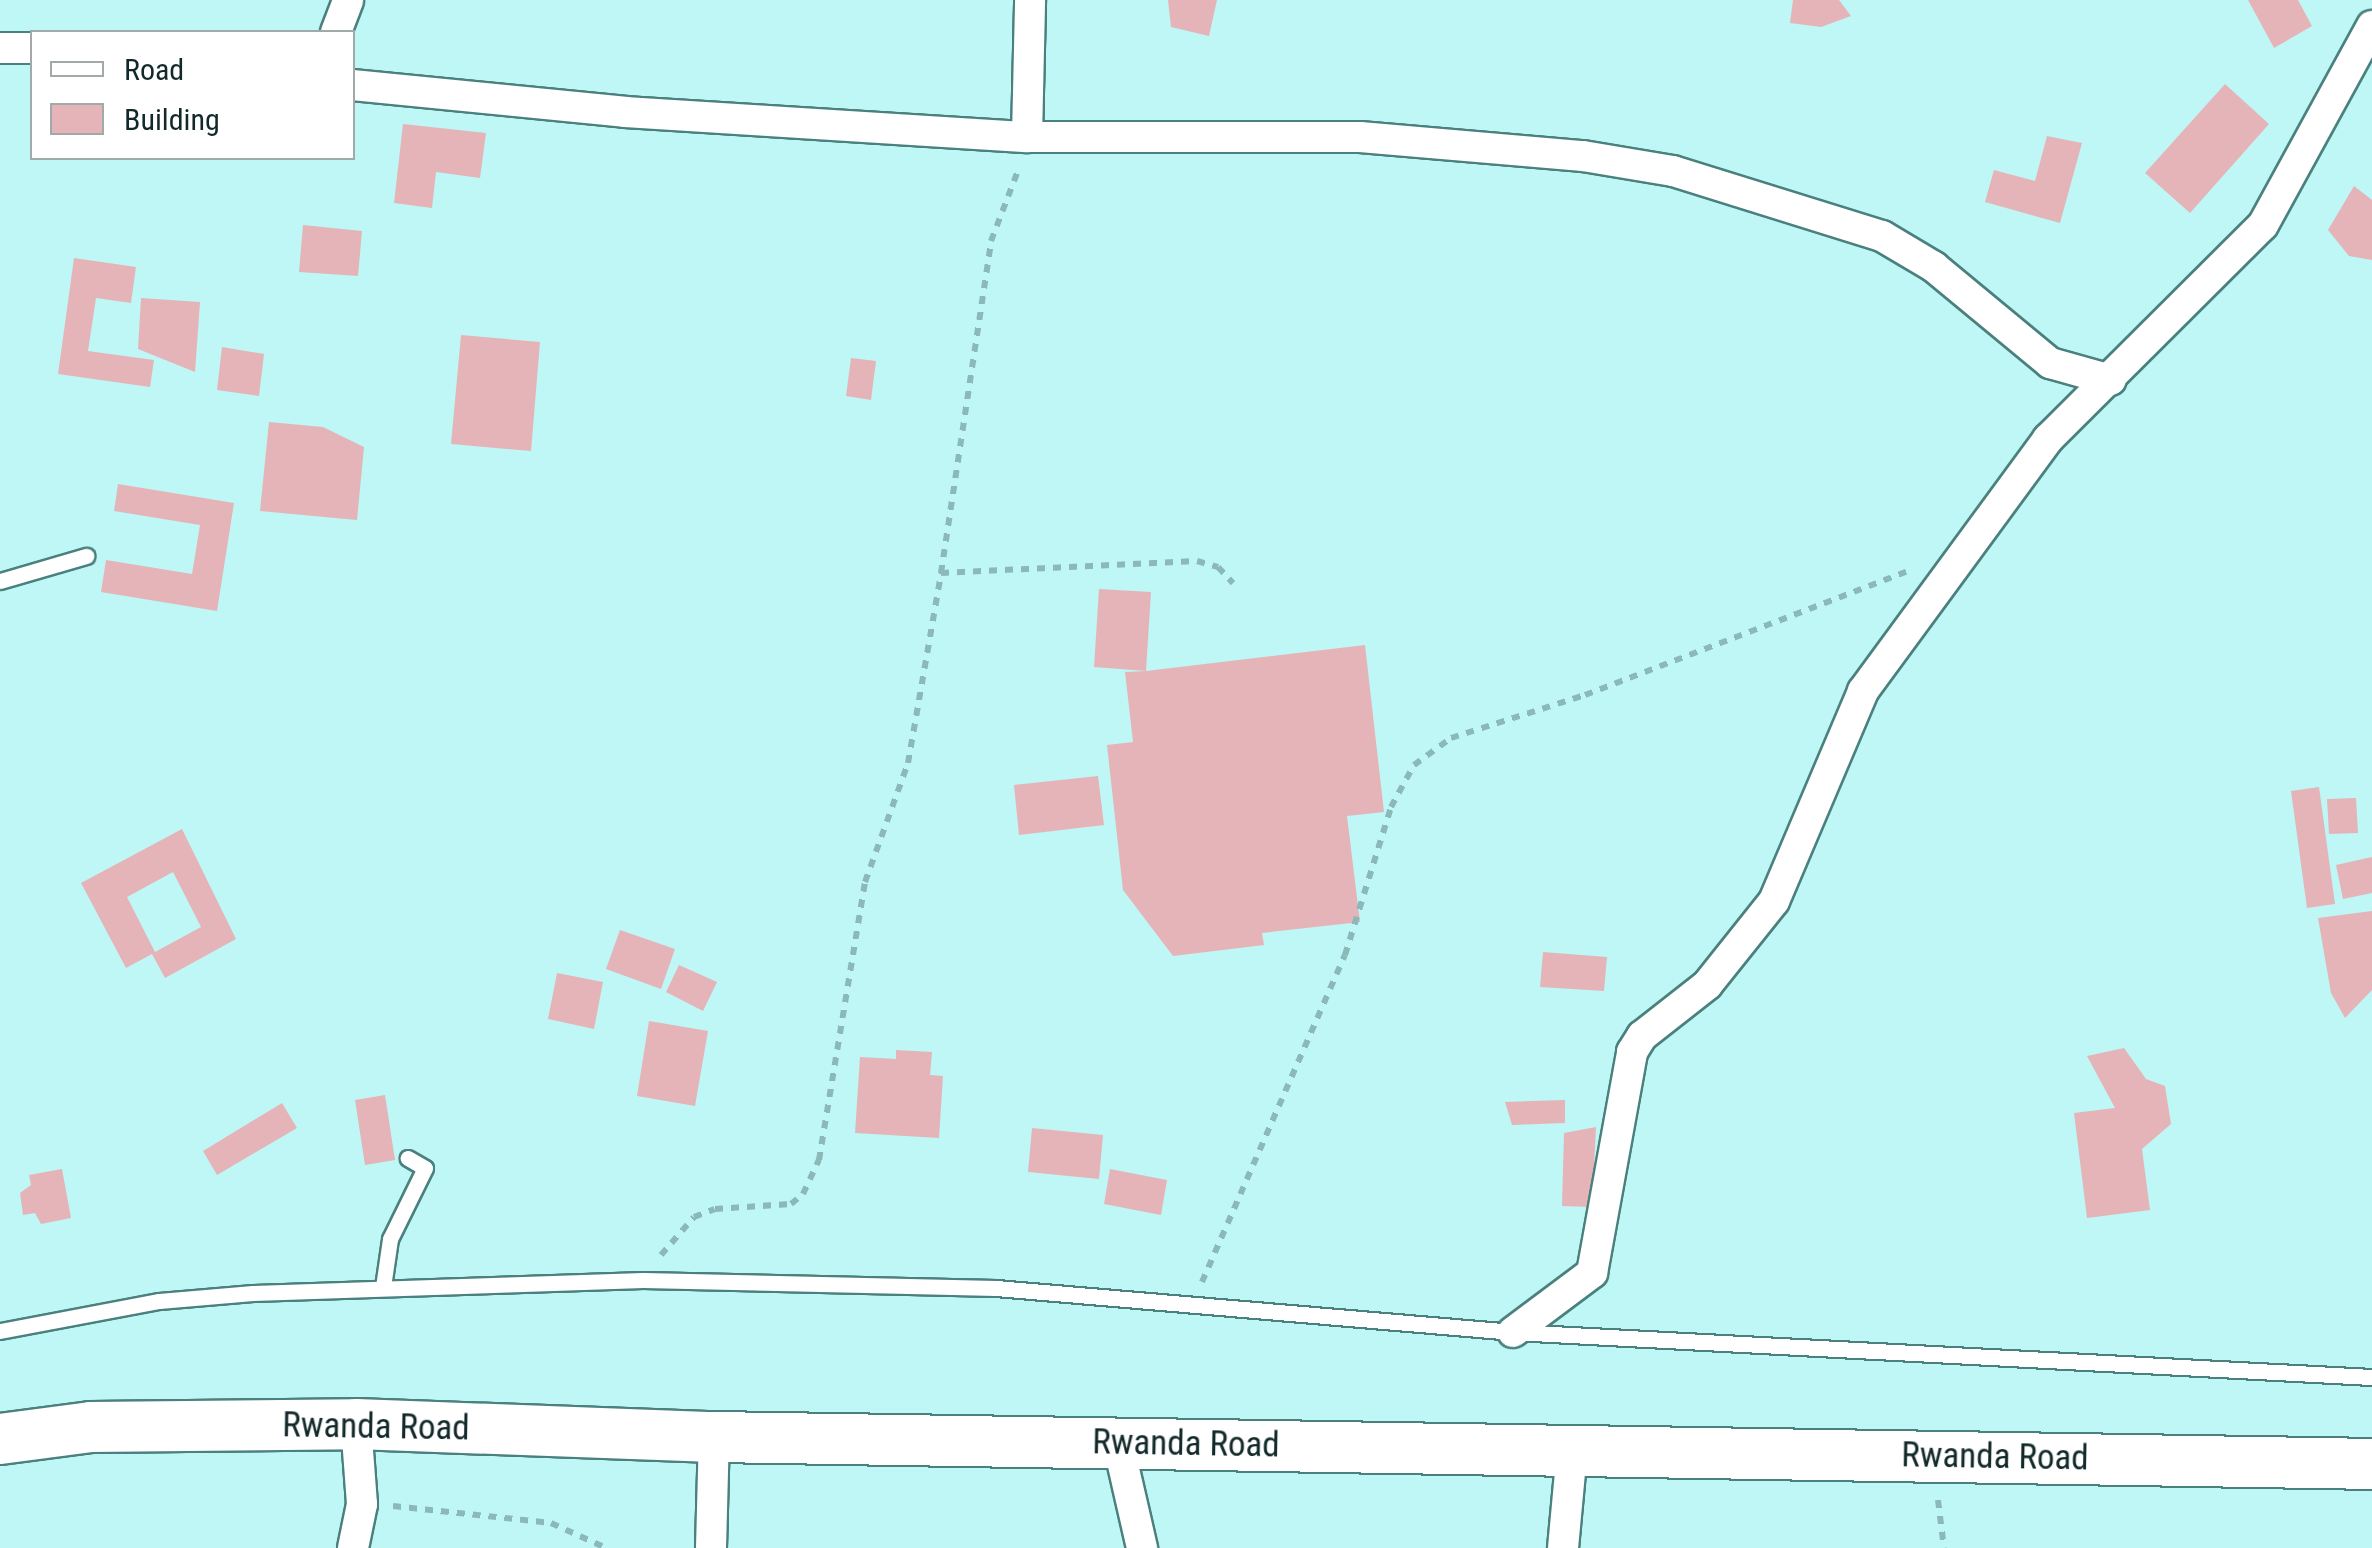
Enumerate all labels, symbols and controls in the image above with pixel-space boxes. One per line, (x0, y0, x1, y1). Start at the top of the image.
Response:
legend (30, 30, 355, 160)
text: Road (124, 52, 184, 87)
text: Building (124, 102, 220, 137)
street label: Rwanda Road (282, 1404, 470, 1450)
street label: Rwanda Road (1092, 1421, 1280, 1467)
street label: Rwanda Road (1901, 1434, 2089, 1480)

